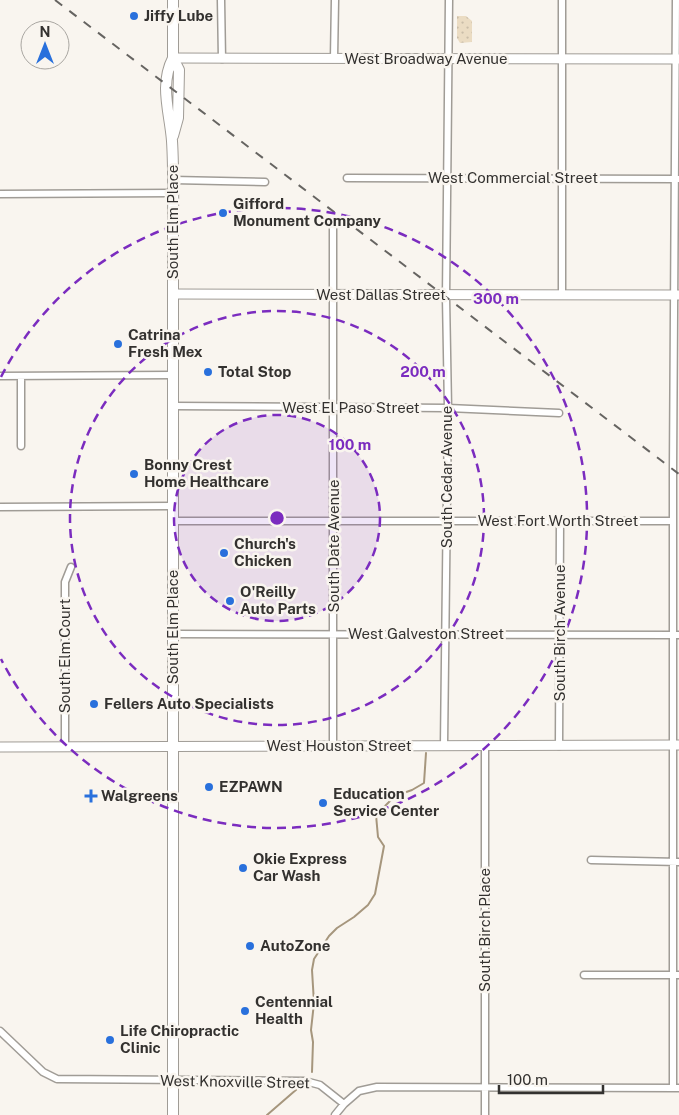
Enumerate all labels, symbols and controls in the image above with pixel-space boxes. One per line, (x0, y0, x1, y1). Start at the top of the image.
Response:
place label: Jiffy Lube (144, 7, 213, 24)
marker: Jiffy Lube (128, 10, 140, 22)
north arrow (20, 20, 70, 70)
text: N (40, 24, 50, 40)
street label: West Broadway Avenue (344, 50, 508, 67)
street label: South Elm Place (164, 165, 181, 279)
street label: West Commercial Street (428, 169, 598, 186)
place label: Gifford Monument Company (233, 195, 381, 229)
marker: Gifford Monument Company (217, 207, 229, 219)
street label: West Dallas Street (316, 286, 446, 303)
text: 300 m (473, 290, 519, 307)
place label: Catrina Fresh Mex (128, 326, 203, 360)
marker: Catrina Fresh Mex (112, 338, 124, 350)
place label: Total Stop (218, 363, 291, 380)
text: 200 m (400, 363, 446, 380)
marker: Total Stop (202, 366, 214, 378)
street label: West El Paso Street (282, 399, 420, 416)
street label: South Cedar Avenue (438, 406, 455, 548)
text: 100 m (329, 436, 371, 453)
place label: Bonny Crest Home Healthcare (144, 456, 269, 490)
marker: Bonny Crest Home Healthcare (128, 468, 140, 480)
street label: South Date Avenue (325, 480, 342, 612)
centre of rings (268, 509, 286, 527)
street label: West Fort Worth Street (478, 512, 638, 529)
place label: Church's Chicken (234, 535, 296, 569)
marker: Church's Chicken (218, 547, 230, 559)
street label: South Birch Avenue (551, 565, 568, 701)
street label: South Elm Place (164, 570, 181, 684)
place label: O'Reilly Auto Parts (240, 583, 316, 617)
marker: O'Reilly Auto Parts (224, 595, 236, 607)
street label: South Elm Court (56, 599, 73, 713)
street label: West Galveston Street (348, 625, 504, 642)
place label: Fellers Auto Specialists (104, 695, 274, 712)
marker: Fellers Auto Specialists (88, 698, 100, 710)
street label: West Houston Street (266, 737, 412, 754)
place label: EZPAWN (219, 778, 283, 795)
marker: EZPAWN (203, 781, 215, 793)
place label: Education Service Center (333, 785, 439, 819)
place label: Walgreens (101, 787, 178, 804)
marker: Walgreens (85, 790, 97, 802)
marker: Education Service Center (317, 797, 329, 809)
place label: Okie Express Car Wash (253, 850, 347, 884)
marker: Okie Express Car Wash (237, 862, 249, 874)
street label: South Birch Place (476, 868, 493, 992)
place label: AutoZone (260, 937, 330, 954)
marker: AutoZone (244, 940, 256, 952)
place label: Centennial Health (255, 993, 333, 1027)
marker: Centennial Health (239, 1005, 251, 1017)
place label: Life Chiropractic Clinic (120, 1022, 239, 1056)
marker: Life Chiropractic Clinic (104, 1034, 116, 1046)
scale bar (499, 1062, 603, 1094)
text: 100 m (507, 1071, 548, 1088)
street label: West Knoxville Street (160, 1072, 310, 1091)

